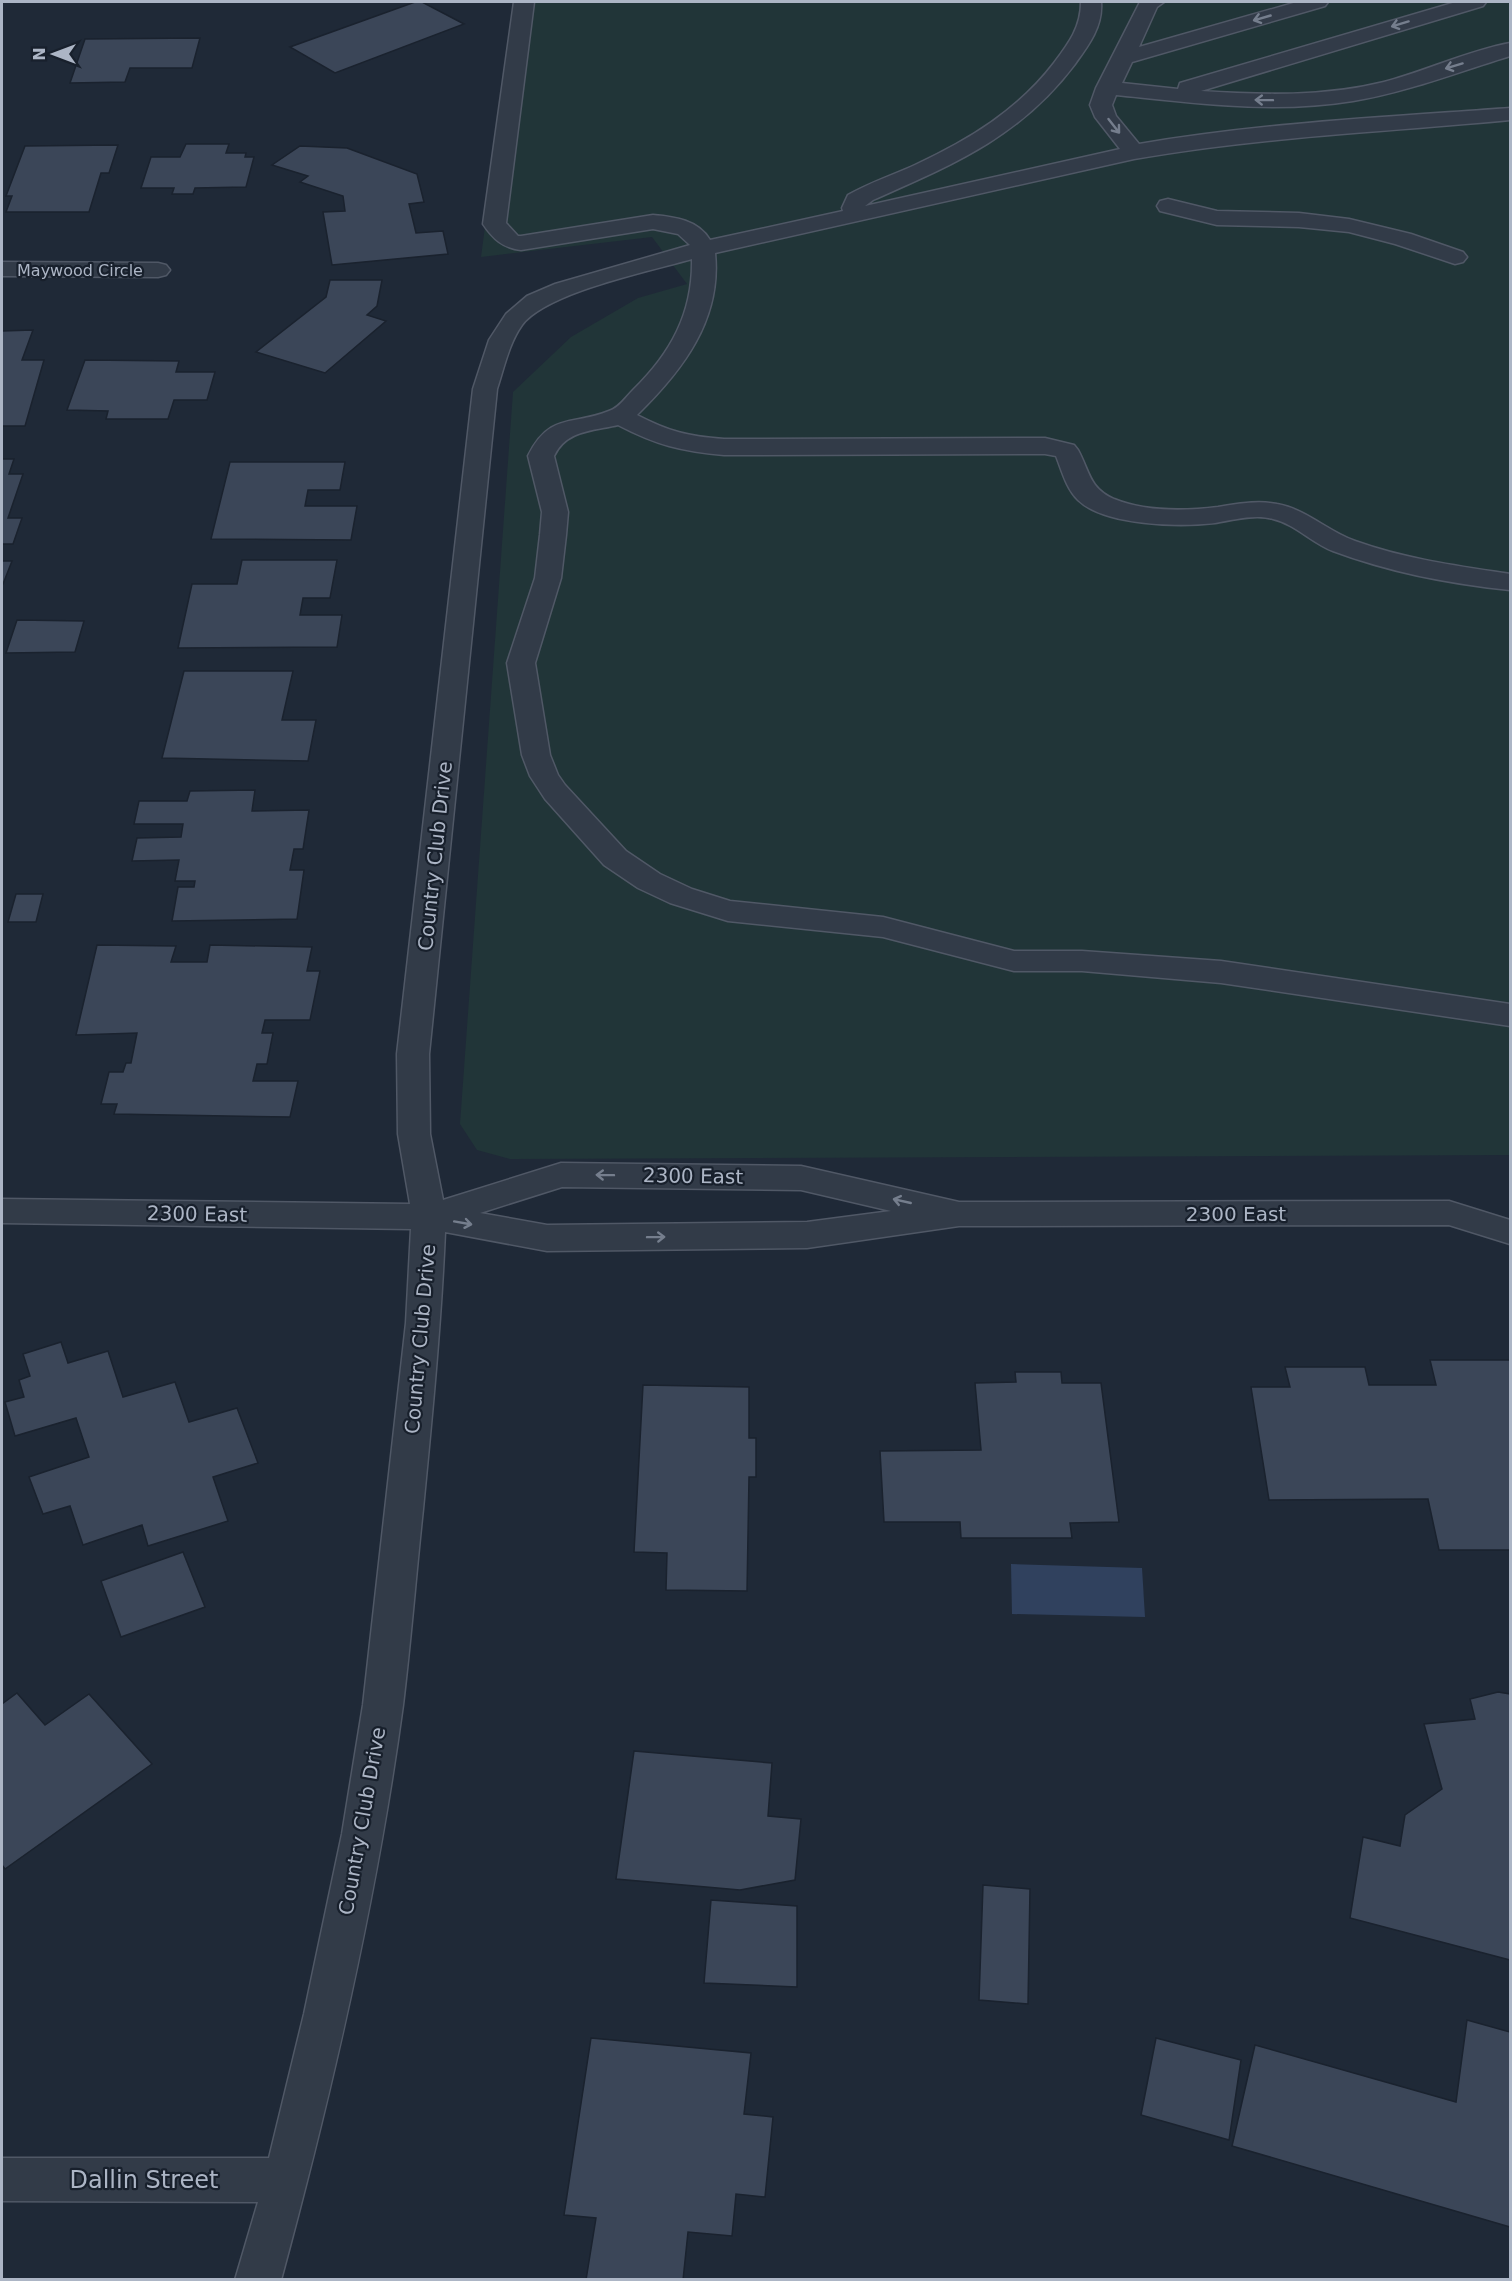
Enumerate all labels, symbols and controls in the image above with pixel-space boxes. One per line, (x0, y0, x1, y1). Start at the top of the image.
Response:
one-way arrow (1253, 13, 1272, 24)
one-way arrow (1391, 19, 1410, 30)
north arrow (24, 24, 84, 84)
text: N (30, 47, 49, 61)
one-way arrow (1445, 61, 1464, 72)
one-way arrow (1254, 94, 1274, 105)
one-way arrow (1107, 118, 1120, 134)
street label: Maywood Circle (17, 261, 143, 280)
street label: Country Club Drive (413, 760, 457, 952)
street label: 2300 East (643, 1163, 744, 1189)
one-way arrow (595, 1170, 615, 1181)
one-way arrow (893, 1195, 912, 1206)
street label: 2300 East (147, 1201, 248, 1227)
street label: 2300 East (1186, 1202, 1286, 1226)
one-way arrow (452, 1218, 472, 1229)
one-way arrow (646, 1231, 666, 1243)
street label: Country Club Drive (400, 1243, 440, 1435)
street label: Country Club Drive (334, 1725, 390, 1917)
street label: Dallin Street (70, 2166, 218, 2194)

